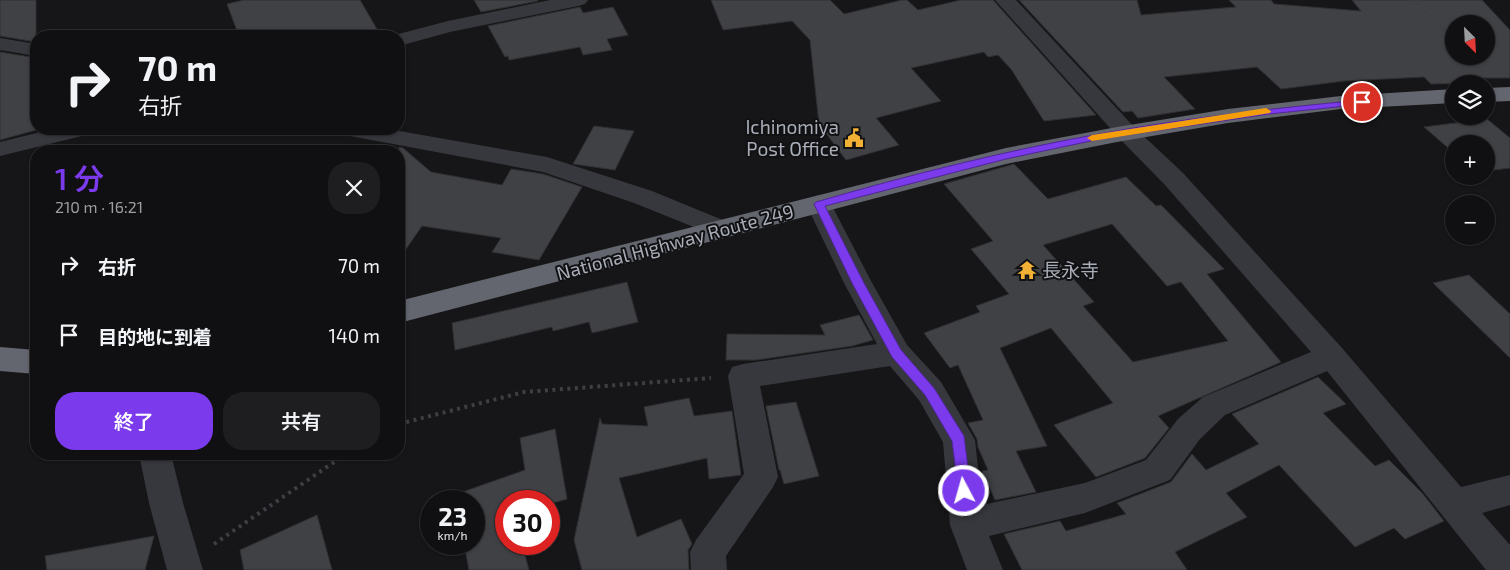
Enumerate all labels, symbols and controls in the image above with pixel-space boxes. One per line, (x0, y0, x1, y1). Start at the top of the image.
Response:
north arrow (1445, 15, 1495, 65)
map controls (1445, 15, 1495, 245)
text: 70 m (138, 46, 217, 88)
icon: right (55, 50, 120, 115)
button: layers (1445, 75, 1495, 125)
pin (1341, 81, 1383, 123)
icon: arrive (1348, 88, 1376, 116)
text: 右折 (138, 92, 182, 118)
place label: Ichinomiya Post Office (745, 115, 839, 160)
public building icon: Ichinomiya Post Office (843, 127, 865, 149)
button: + (1445, 135, 1495, 185)
text: 1 分 (55, 160, 104, 196)
button: close (328, 162, 380, 214)
button: − (1445, 195, 1495, 245)
text: 210 m · 16:21 (55, 197, 143, 216)
street label: National Highway Route 249 (554, 199, 796, 284)
icon: right (55, 251, 83, 279)
text: 70 m (338, 254, 380, 277)
text: 右折 (98, 255, 136, 278)
place label: 長永寺 (1042, 258, 1099, 281)
temple icon: 長永寺 (1016, 259, 1038, 281)
icon: arrive (55, 321, 83, 349)
text: 140 m (328, 324, 380, 347)
text: 目的地に到着 (98, 325, 212, 348)
button: 終了 (55, 392, 213, 450)
button: 共有 (223, 392, 380, 450)
position arrow (937, 464, 989, 516)
speed limit sign: 30 (495, 490, 560, 555)
text: 23 (438, 501, 467, 531)
text: km/h (438, 528, 467, 542)

